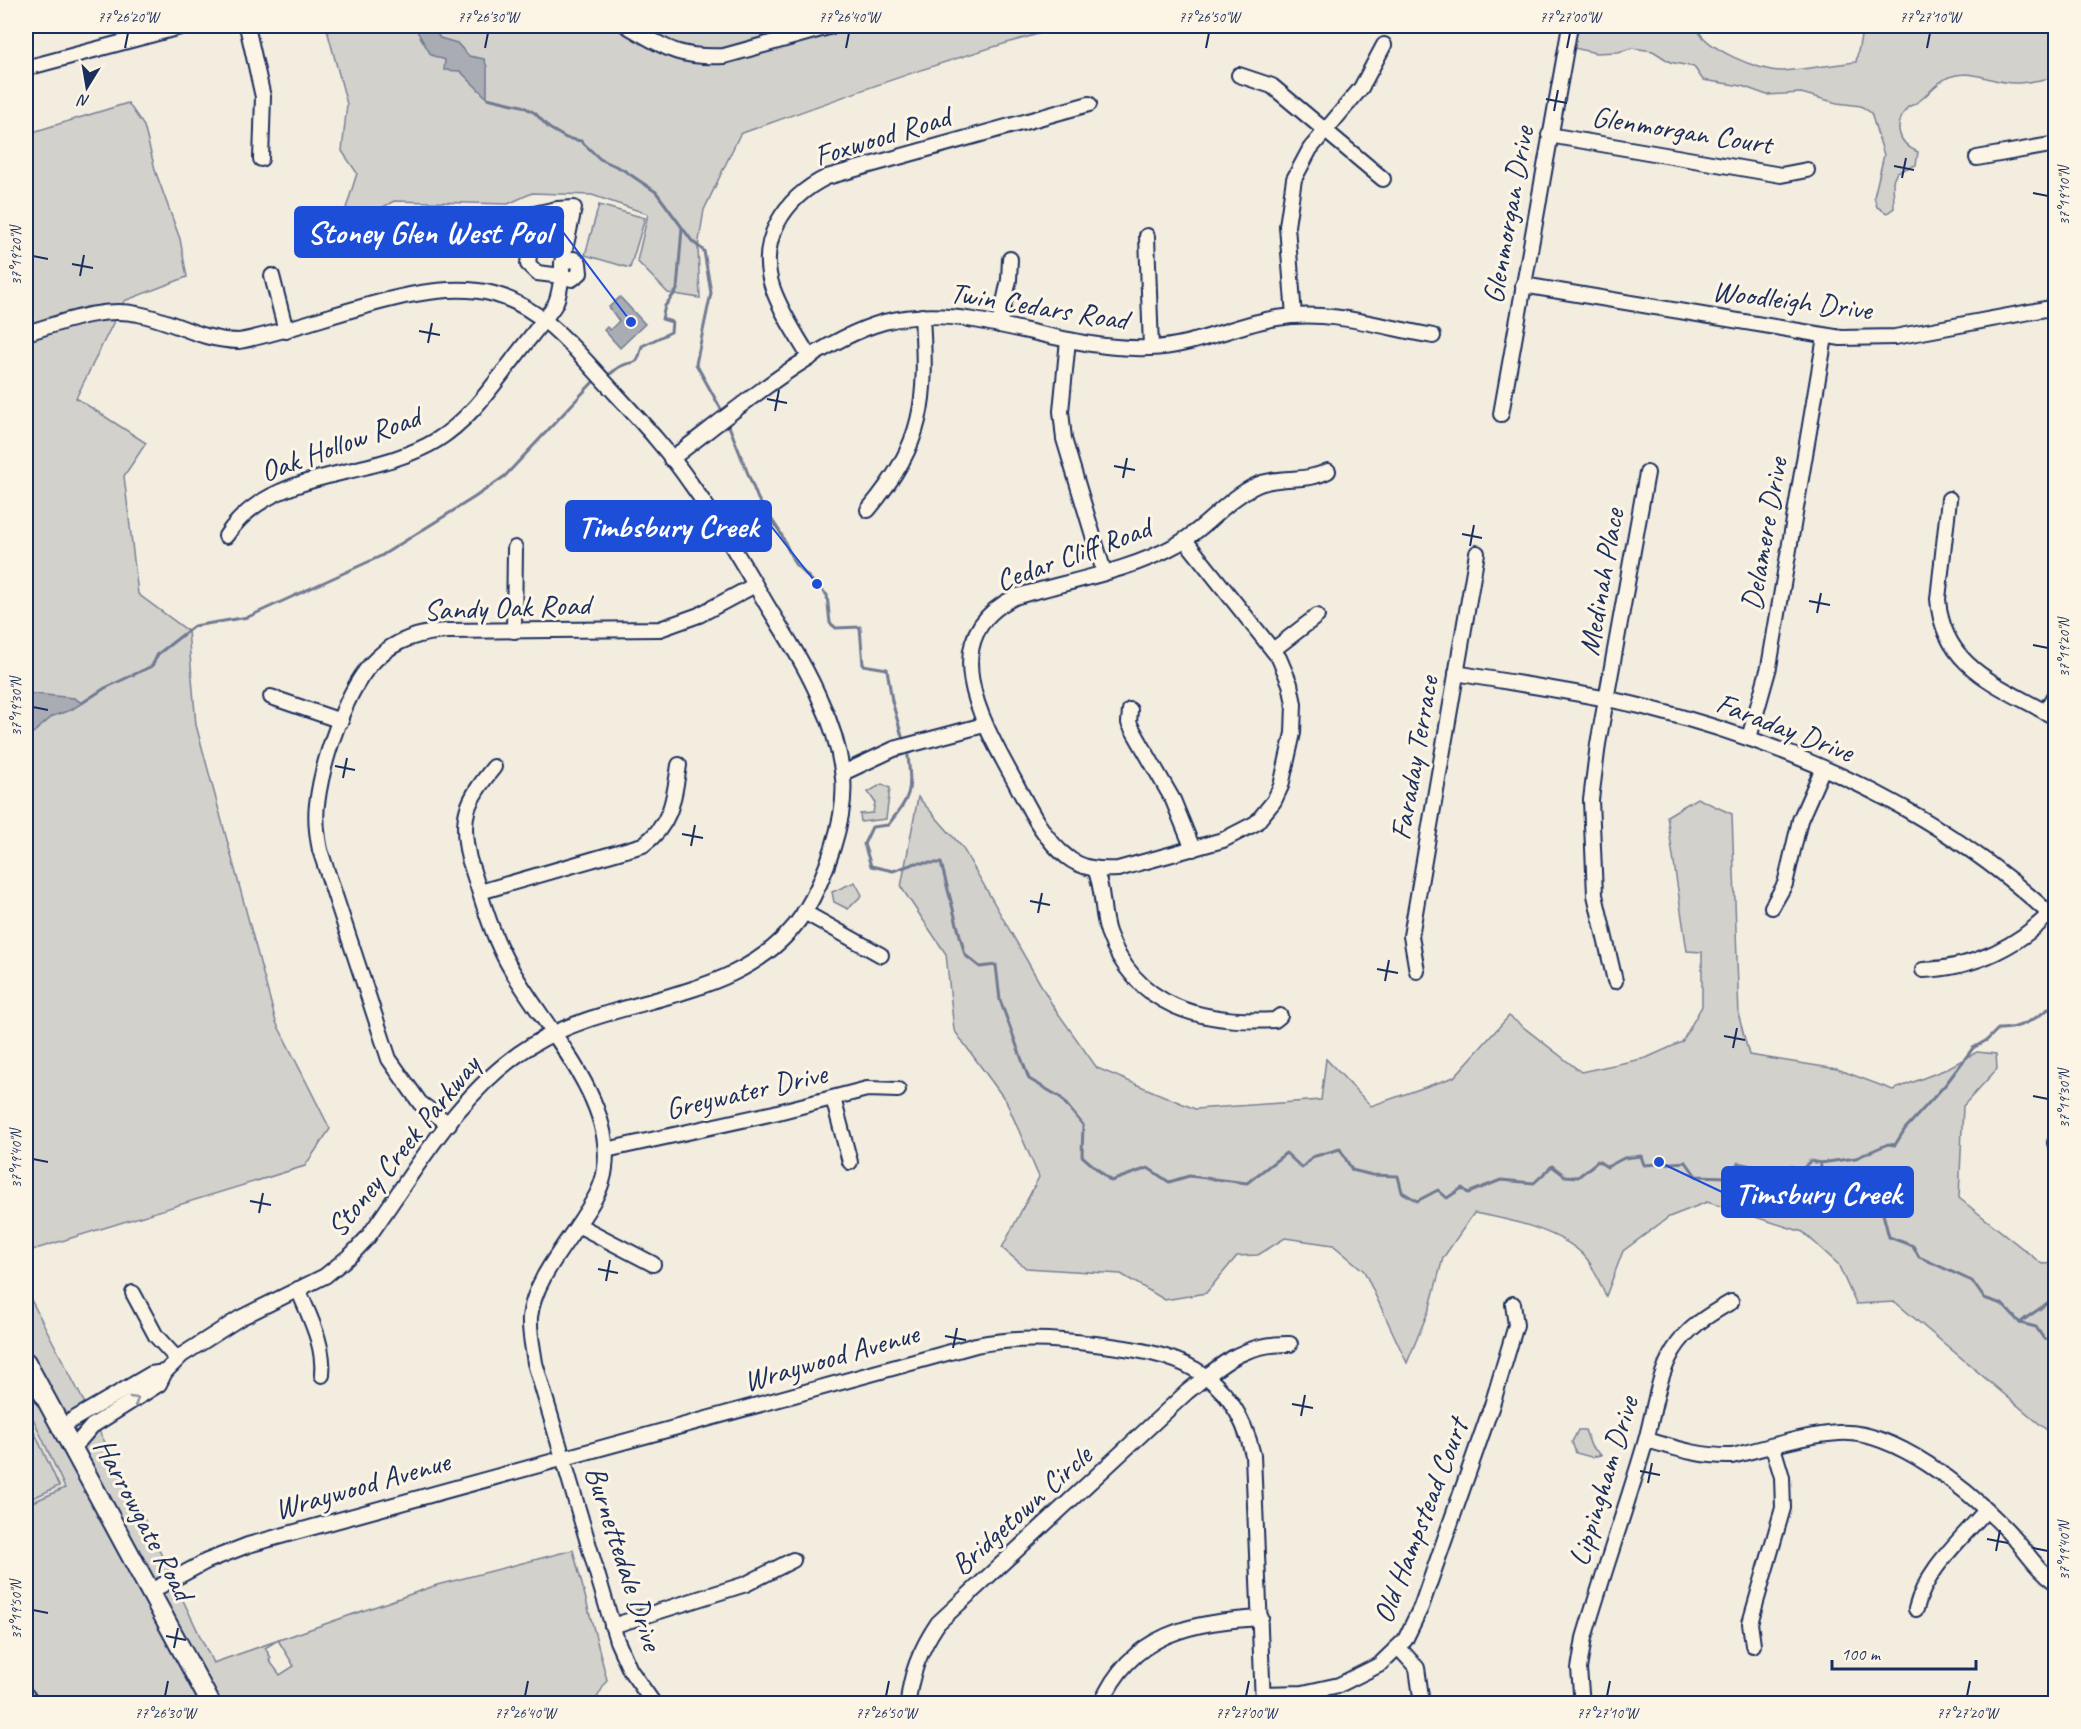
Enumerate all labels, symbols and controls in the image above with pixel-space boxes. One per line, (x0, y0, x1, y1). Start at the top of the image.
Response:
text: 77°26'20"W (98, 8, 162, 27)
text: 77°26'30"W (458, 8, 522, 27)
text: 77°26'40"W (819, 8, 883, 27)
text: 77°26'50"W (1179, 8, 1243, 27)
text: 77°27'00"W (1540, 8, 1604, 27)
text: 77°27'10"W (1900, 8, 1964, 27)
north arrow (57, 57, 117, 117)
text: N (75, 89, 91, 112)
street label: Foxwood Road (810, 96, 958, 175)
street label: Glenmorgan Court (1589, 97, 1778, 163)
street label: Glenmorgan Drive (1474, 121, 1543, 306)
text: 37°19'10"N (2055, 163, 2074, 226)
callout: Stoney Glen West Pool (295, 207, 563, 257)
text: Stoney Glen West Pool (307, 212, 557, 253)
text: 37°19'20"N (7, 223, 26, 286)
street label: Woodleigh Drive (1710, 271, 1876, 329)
street label: Twin Cedars Road (947, 273, 1135, 339)
street label: Oak Hollow Road (255, 396, 429, 490)
street label: Delamere Drive (1732, 452, 1797, 613)
callout: Timbsbury Creek (566, 501, 771, 551)
street label: Medinah Place (1569, 504, 1633, 658)
text: Timbsbury Creek (578, 506, 761, 547)
street label: Cedar Cliff Road (990, 507, 1160, 600)
street label: Sandy Oak Road (423, 585, 595, 629)
text: 37°19'20"N (2055, 615, 2074, 678)
street label: Faraday Terrace (1381, 671, 1447, 843)
text: 37°19'30"N (7, 674, 26, 737)
street label: Faraday Drive (1711, 683, 1861, 771)
street label: Stoney Creek Parkway (318, 1045, 490, 1245)
street label: Greywater Drive (662, 1053, 833, 1128)
text: 37°19'30"N (2055, 1066, 2074, 1129)
text: 37°19'40"N (7, 1126, 26, 1189)
callout: Timsbury Creek (1722, 1167, 1913, 1217)
text: Timsbury Creek (1735, 1173, 1904, 1214)
street label: Wraywood Avenue (739, 1313, 925, 1400)
street label: Lippingham Drive (1559, 1390, 1647, 1570)
one-way arrow (129, 1395, 139, 1407)
street label: Old Hampstead Court (1364, 1410, 1478, 1628)
street label: Harrowgate Road (85, 1431, 205, 1610)
street label: Bridgetown Circle (942, 1435, 1101, 1583)
street label: Wraywood Avenue (270, 1441, 456, 1528)
street label: Burnettedale Drive (576, 1461, 672, 1657)
text: 37°19'40"N (2055, 1518, 2074, 1581)
text: 37°19'50"N (7, 1577, 26, 1640)
scale bar (1832, 1633, 1976, 1671)
text: 100 m (1841, 1643, 1882, 1665)
text: 77°26'30"W (135, 1704, 199, 1723)
text: 77°26'40"W (495, 1704, 559, 1723)
text: 77°26'50"W (856, 1704, 920, 1723)
text: 77°27'00"W (1216, 1704, 1280, 1723)
text: 77°27'10"W (1577, 1704, 1641, 1723)
text: 77°27'20"W (1937, 1704, 2001, 1723)

